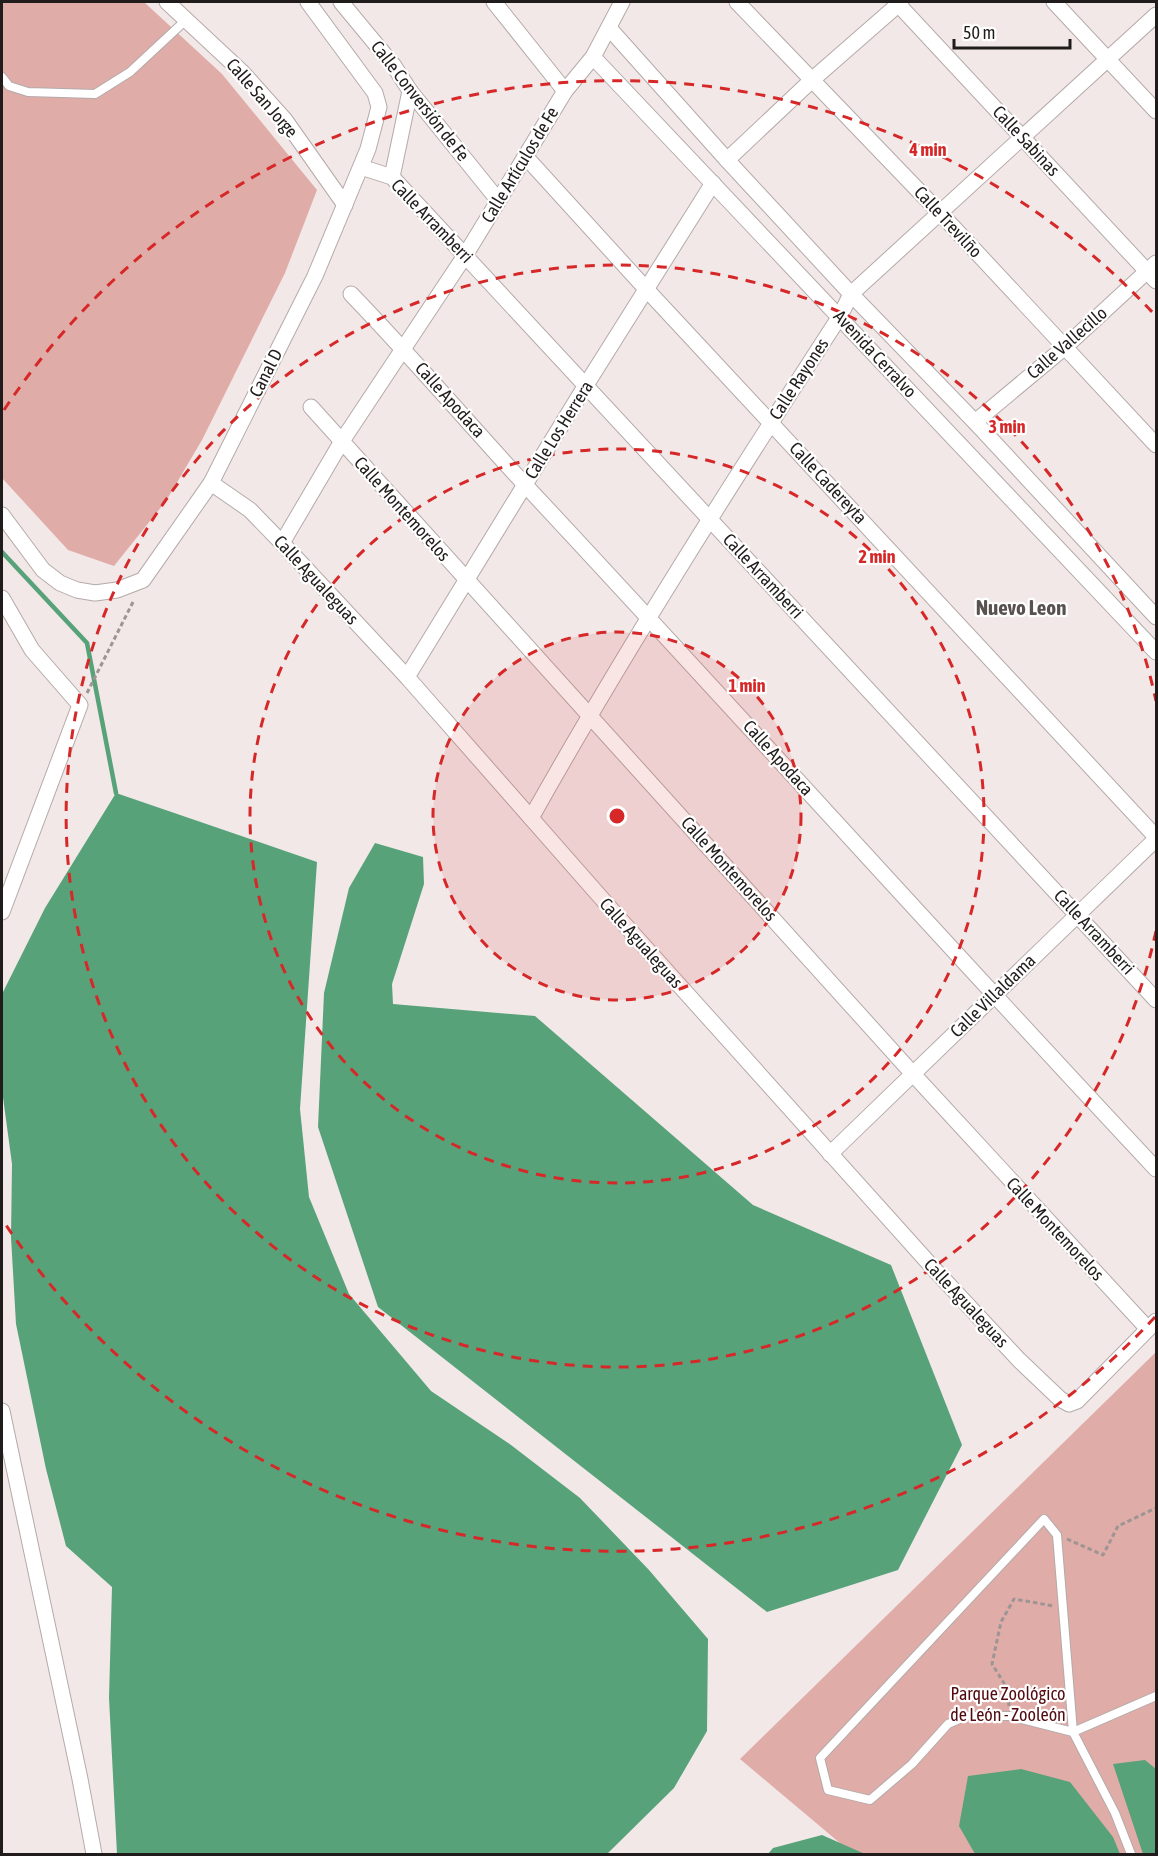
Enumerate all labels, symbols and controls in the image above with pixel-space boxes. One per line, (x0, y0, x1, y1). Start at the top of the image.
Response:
scale bar (954, 12, 1070, 50)
text: 50 m (963, 22, 995, 43)
street label: Calle Conversión de Fe (367, 36, 474, 165)
street label: Calle San Jorge (222, 54, 302, 142)
street label: Calle Sabinas (988, 101, 1064, 180)
street label: Calle Artículos de Fe (477, 103, 562, 226)
text: 4 min (909, 139, 947, 160)
street label: Calle Arramberri (387, 174, 478, 267)
street label: Calle Trevilño (910, 182, 987, 262)
street label: Calle Vallecillo (1022, 302, 1111, 383)
street label: Avenida Cerralvo (830, 306, 921, 402)
street label: Calle Rayones (765, 334, 833, 423)
street label: Canal D (245, 345, 286, 400)
street label: Calle Apodaca (411, 358, 490, 442)
street label: Calle Los Herrera (520, 377, 597, 483)
text: 3 min (989, 416, 1026, 437)
street label: Calle Cadereyta (785, 437, 871, 528)
street label: Calle Montemorelos (350, 452, 455, 565)
street label: Calle Arramberri (719, 529, 808, 622)
street label: Calle Agualeguas (270, 531, 363, 629)
text: 2 min (859, 546, 896, 567)
district label: Nuevo Leon (976, 595, 1066, 619)
text: 1 min (729, 675, 766, 696)
street label: Calle Apodaca (739, 716, 818, 800)
centre of rings (607, 806, 627, 826)
street label: Calle Montemorelos (677, 812, 782, 925)
street label: Calle Arramberri (1050, 885, 1139, 978)
street label: Calle Agualeguas (595, 893, 687, 992)
street label: Calle Villaldama (946, 950, 1040, 1041)
street label: Calle Montemorelos (1002, 1173, 1108, 1285)
street label: Calle Agualeguas (920, 1254, 1013, 1352)
park label: Parque Zoológico de León - Zooleón (950, 1683, 1066, 1725)

